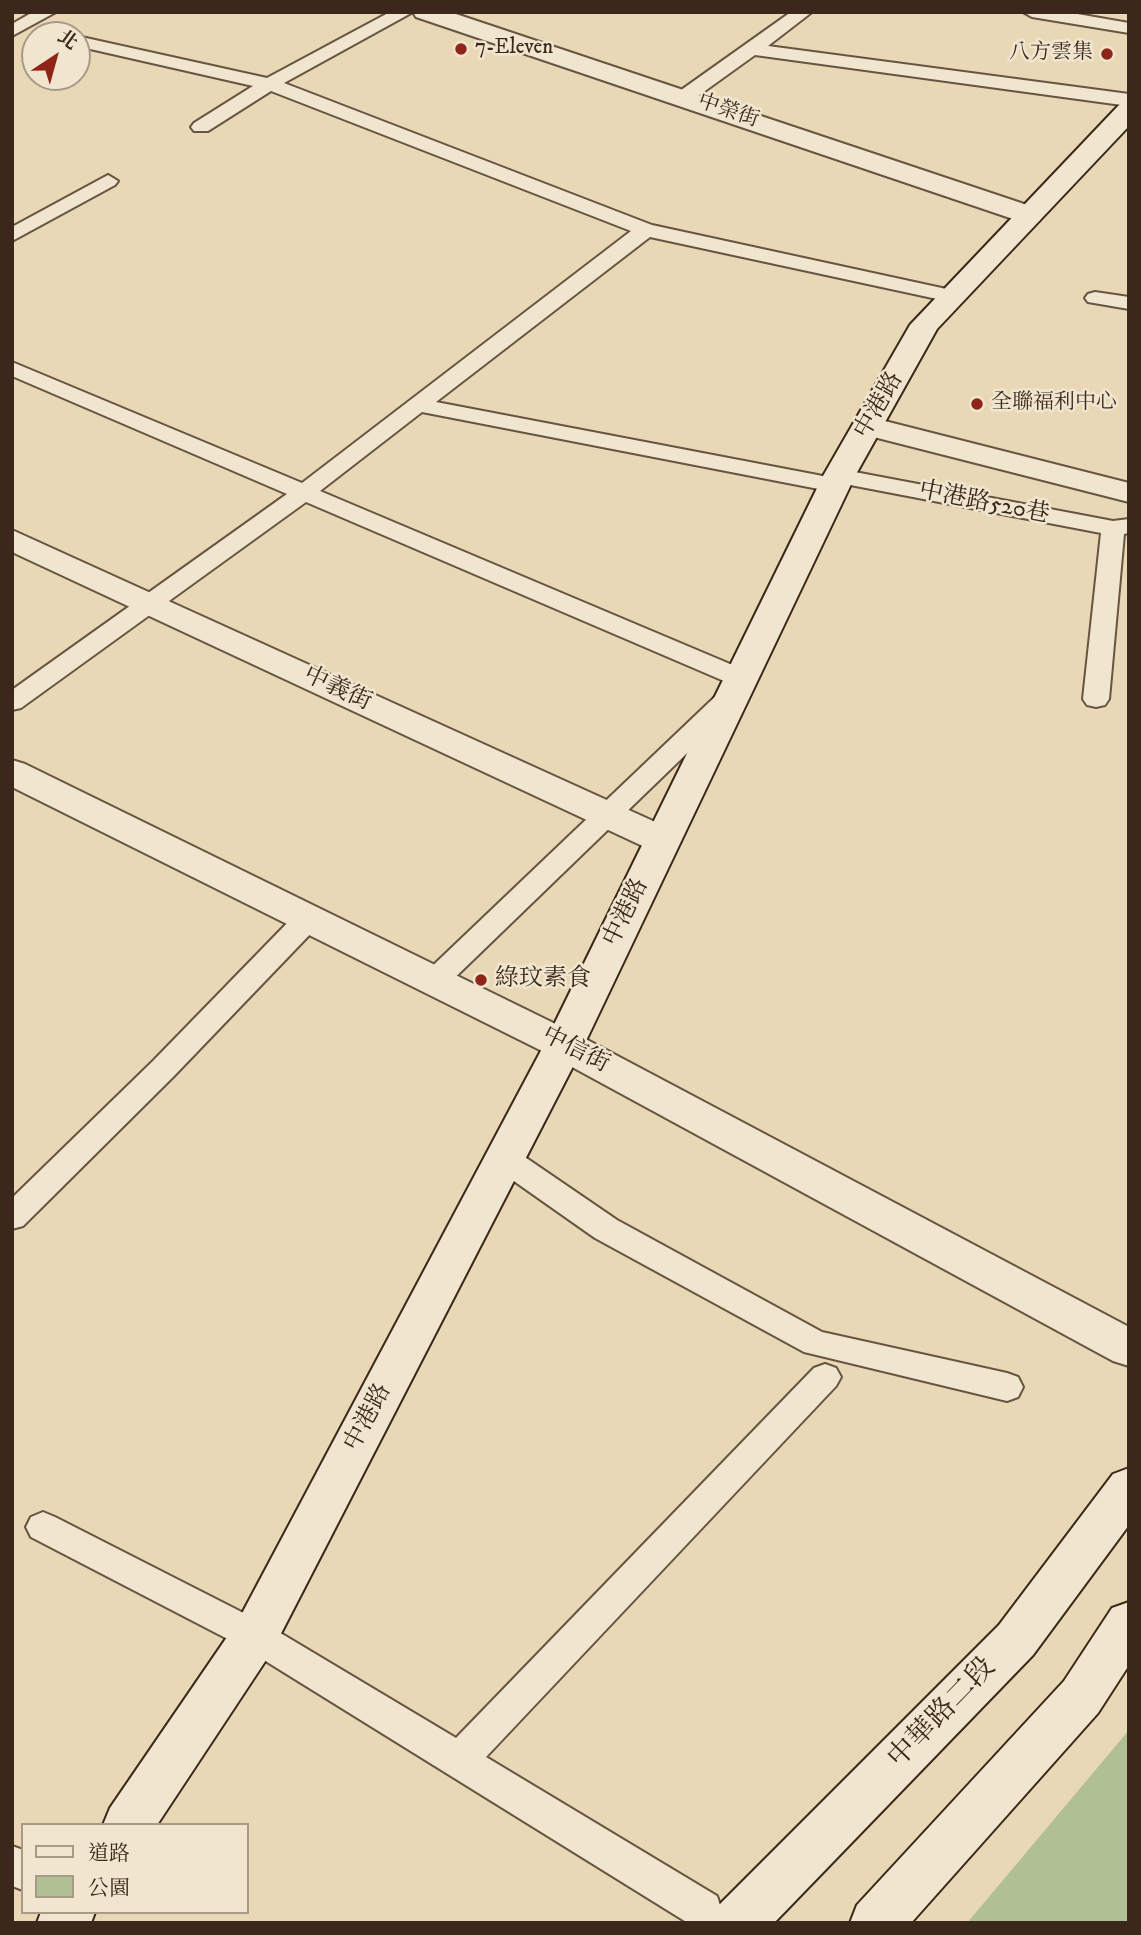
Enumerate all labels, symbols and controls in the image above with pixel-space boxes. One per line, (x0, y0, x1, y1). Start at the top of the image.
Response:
north arrow (21, 21, 91, 91)
text: 北 (53, 25, 82, 55)
place label: 7-Eleven (475, 36, 553, 62)
marker: 7-Eleven (453, 41, 469, 57)
place label: 八方雲集 (1009, 41, 1093, 67)
marker: 八方雲集 (1099, 46, 1115, 62)
street label: 中榮街 (694, 90, 762, 134)
street label: 中港路 (850, 368, 910, 444)
place label: 全聯福利中心 (991, 391, 1117, 417)
marker: 全聯福利中心 (969, 396, 985, 412)
street label: 中港路520巷 (916, 477, 1052, 531)
street label: 中義街 (298, 662, 376, 718)
street label: 中港路 (598, 874, 656, 952)
place label: 綠玟素食 (495, 966, 591, 994)
marker: 綠玟素食 (473, 972, 489, 988)
street label: 中信街 (536, 1022, 614, 1080)
street label: 中港路 (339, 1379, 399, 1457)
street label: 中華路二段 (882, 1652, 1004, 1776)
legend (21, 1823, 248, 1914)
text: 道路 (88, 1841, 130, 1867)
text: 公園 (88, 1876, 130, 1902)

